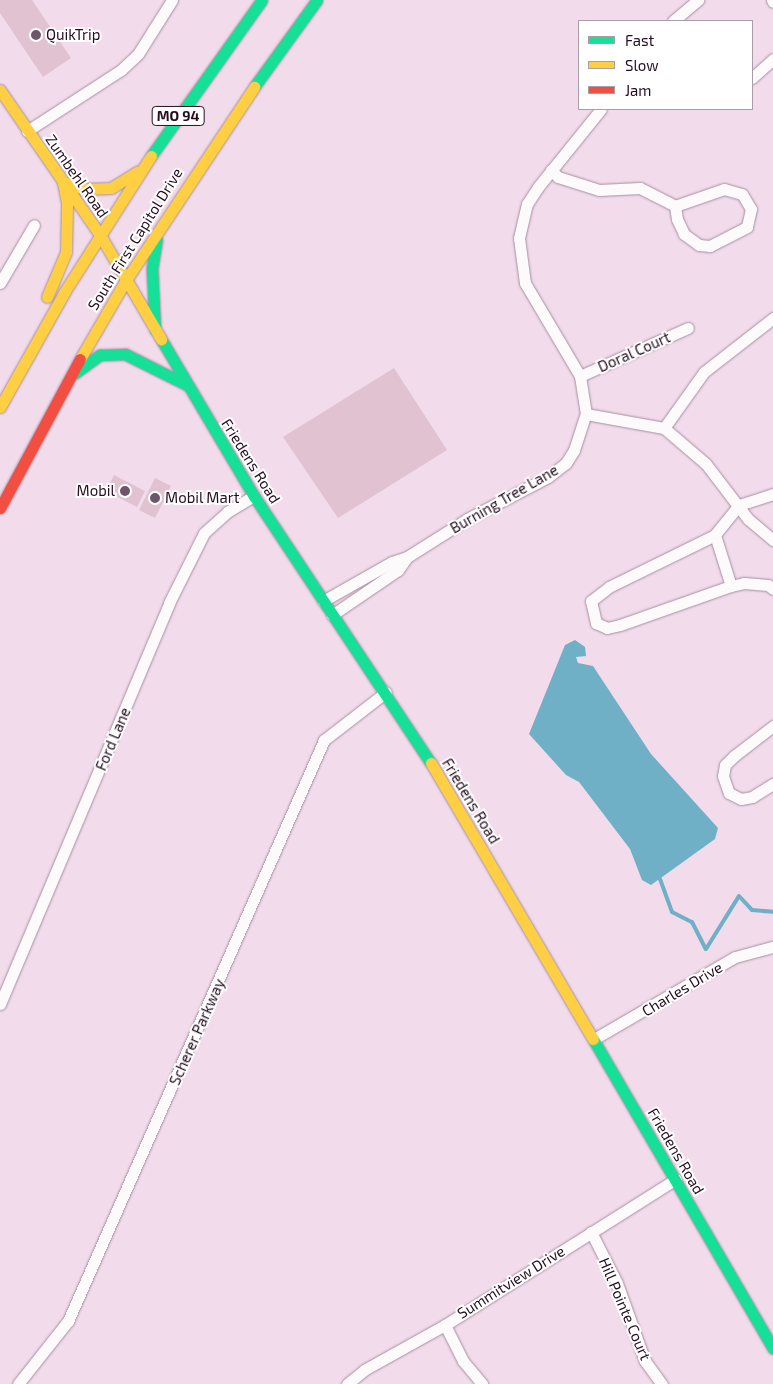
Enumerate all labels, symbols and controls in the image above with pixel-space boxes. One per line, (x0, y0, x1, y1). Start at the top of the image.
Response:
legend (578, 20, 753, 110)
place label: QuikTrip (46, 26, 100, 44)
marker: QuikTrip (30, 29, 42, 41)
text: Fast (625, 31, 654, 49)
text: Slow (625, 56, 659, 74)
text: Jam (625, 81, 651, 99)
road number: MO 94 (150, 104, 206, 128)
street label: Zumbehl Road (42, 131, 112, 221)
street label: South First Capitol Drive (84, 164, 186, 314)
street label: Doral Court (595, 328, 673, 376)
street label: Friedens Road (218, 415, 284, 507)
street label: Burning Tree Lane (447, 461, 561, 537)
place label: Mobil (77, 482, 115, 500)
marker: Mobil (119, 485, 131, 497)
place label: Mobil Mart (165, 489, 240, 507)
marker: Mobil Mart (149, 492, 161, 504)
street label: Ford Lane (92, 705, 134, 773)
street label: Friedens Road (438, 755, 504, 847)
street label: Charles Drive (639, 958, 725, 1020)
street label: Scherer Parkway (165, 976, 229, 1088)
street label: Friedens Road (644, 1105, 708, 1197)
street label: Summitview Drive (454, 1242, 568, 1322)
street label: Hill Pointe Court (595, 1255, 655, 1363)

